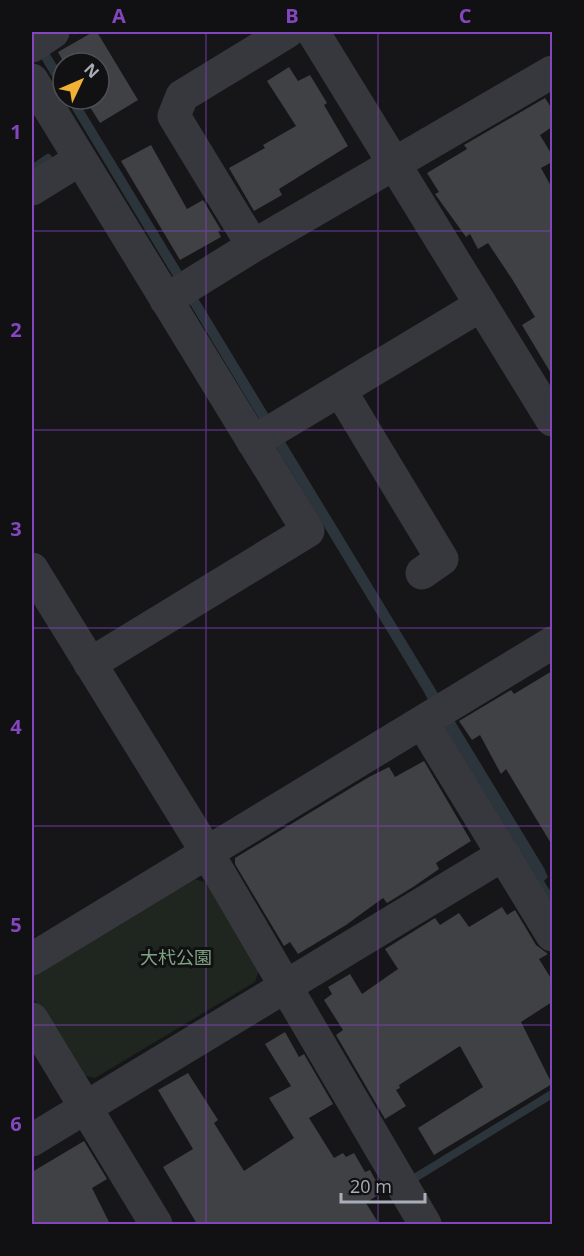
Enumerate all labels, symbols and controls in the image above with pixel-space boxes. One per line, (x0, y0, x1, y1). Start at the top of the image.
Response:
text: A (112, 2, 126, 29)
text: B (285, 2, 299, 29)
text: C (459, 2, 472, 29)
north arrow (51, 51, 111, 111)
text: N (79, 58, 104, 83)
text: 1 (10, 118, 22, 145)
text: 2 (10, 316, 22, 343)
text: 3 (10, 515, 22, 542)
text: 4 (10, 713, 22, 740)
text: 5 (10, 911, 22, 938)
park label: 大杙公園 (140, 945, 212, 969)
text: 6 (10, 1110, 22, 1137)
scale bar (341, 1166, 425, 1204)
text: 20 m (350, 1174, 392, 1198)

